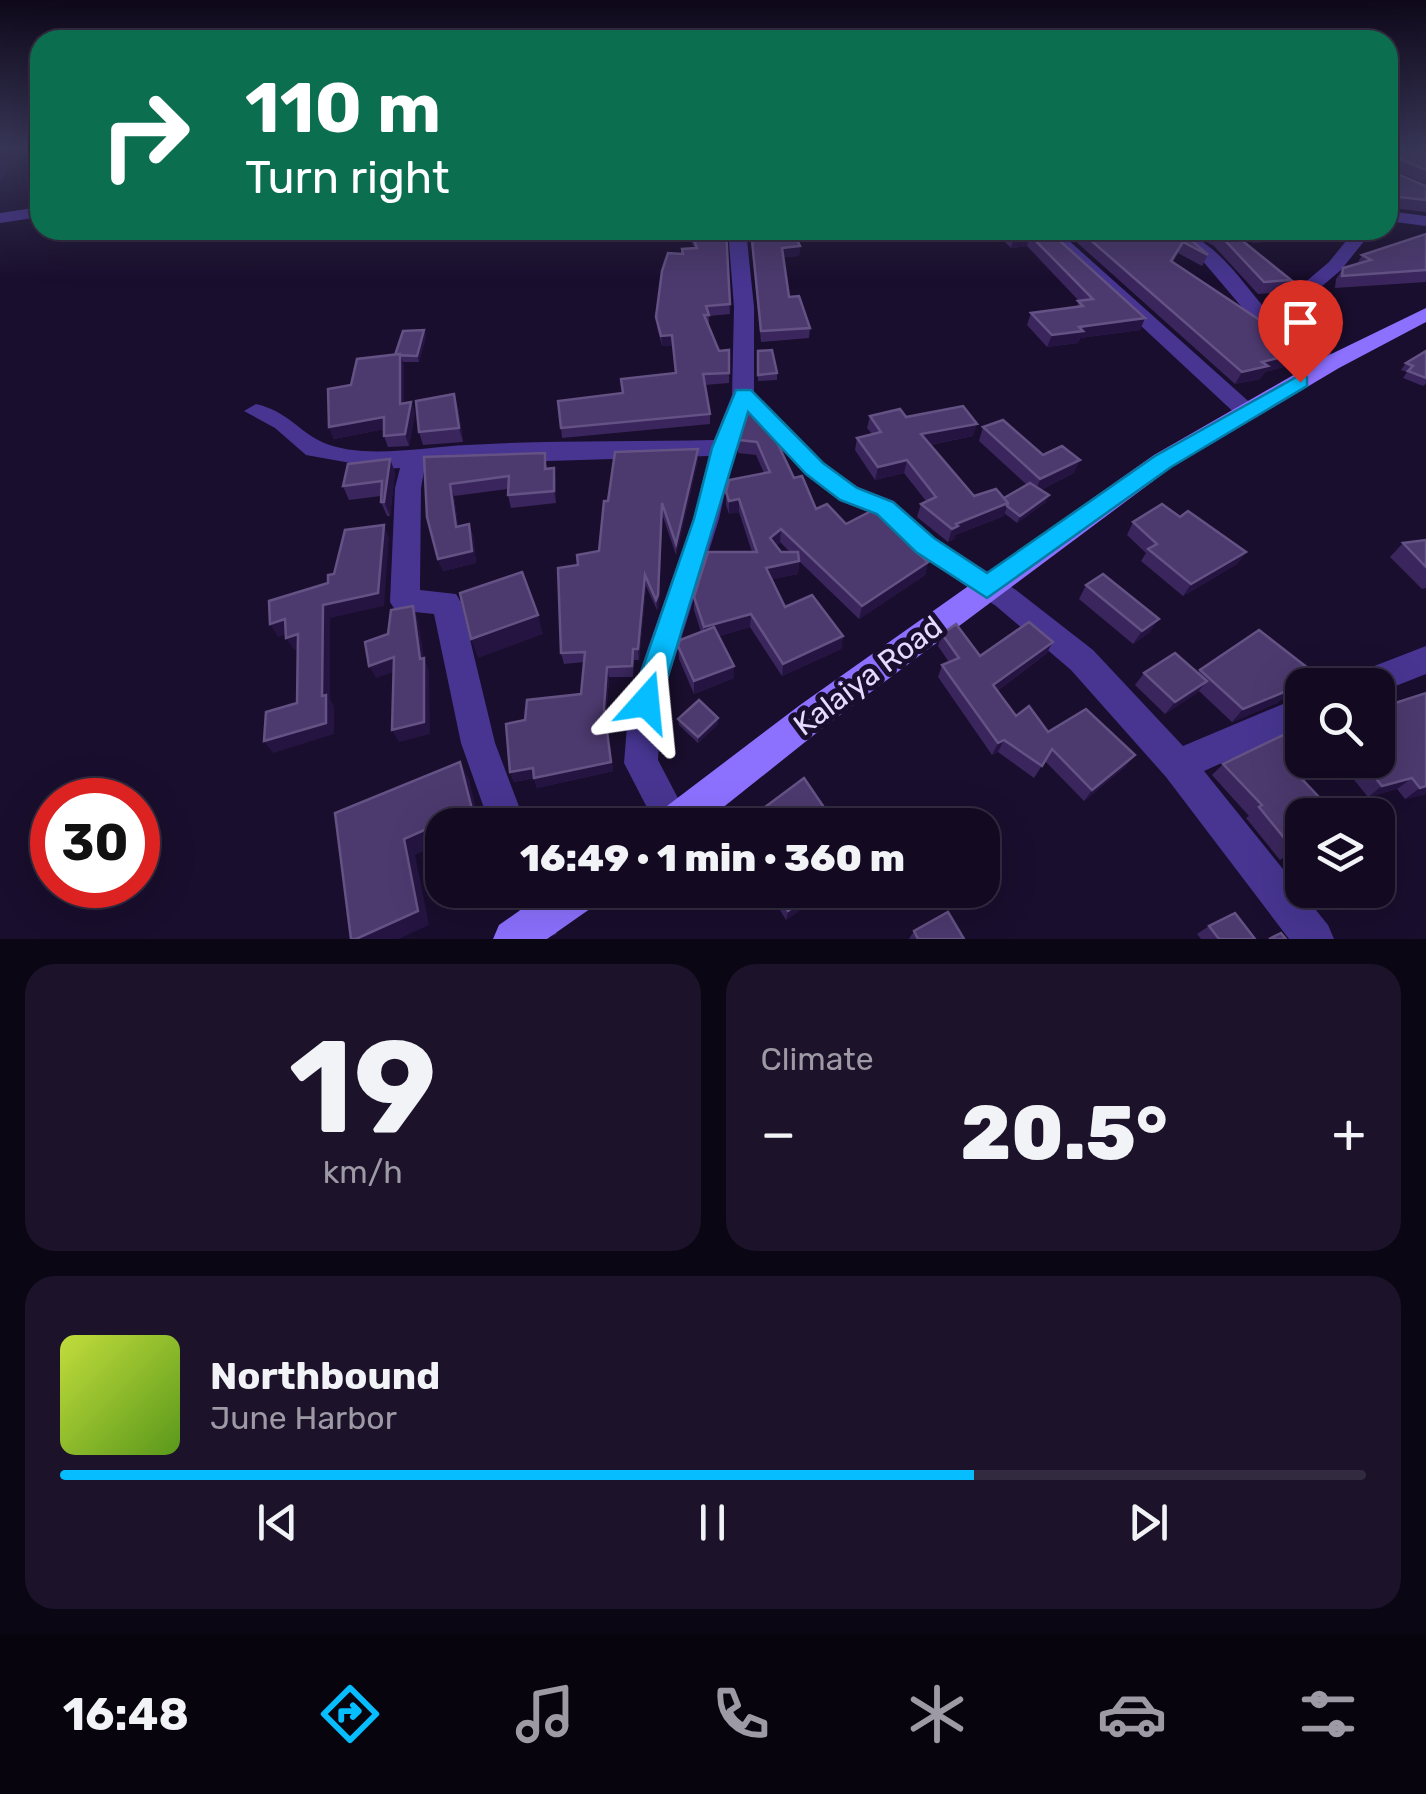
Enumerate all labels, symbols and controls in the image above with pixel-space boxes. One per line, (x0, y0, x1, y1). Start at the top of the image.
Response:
text: 110 m (245, 67, 441, 150)
icon: right (80, 70, 210, 200)
text: Turn right (245, 151, 449, 204)
pin (1258, 280, 1343, 383)
icon: arrive (1273, 295, 1328, 350)
street label: Kalaiya Road (787, 609, 949, 743)
position arrow (594, 650, 698, 754)
map controls (1285, 668, 1395, 908)
button: search (1285, 668, 1395, 778)
speed limit sign: 30 (30, 778, 160, 908)
button: layers (1285, 798, 1395, 908)
text: 16:49 · 1 min · 360 m (520, 835, 905, 881)
text: 19 (289, 1010, 437, 1165)
text: Climate (761, 1040, 874, 1078)
text: 20.5° (961, 1089, 1167, 1178)
text: − (761, 1101, 796, 1166)
text: + (1332, 1101, 1366, 1166)
text: km/h (323, 1153, 403, 1191)
text: Northbound (210, 1353, 440, 1399)
text: June Harbor (210, 1399, 397, 1437)
icon: previous (250, 1495, 305, 1550)
icon: pause (685, 1495, 740, 1550)
icon: next (1121, 1495, 1176, 1550)
icon: directions (315, 1679, 385, 1749)
icon: music (510, 1679, 580, 1749)
icon: phone (706, 1679, 776, 1749)
icon: climate (902, 1679, 972, 1749)
icon: car (1097, 1679, 1167, 1749)
icon: filters (1293, 1679, 1363, 1749)
text: 16:48 (63, 1688, 189, 1741)

